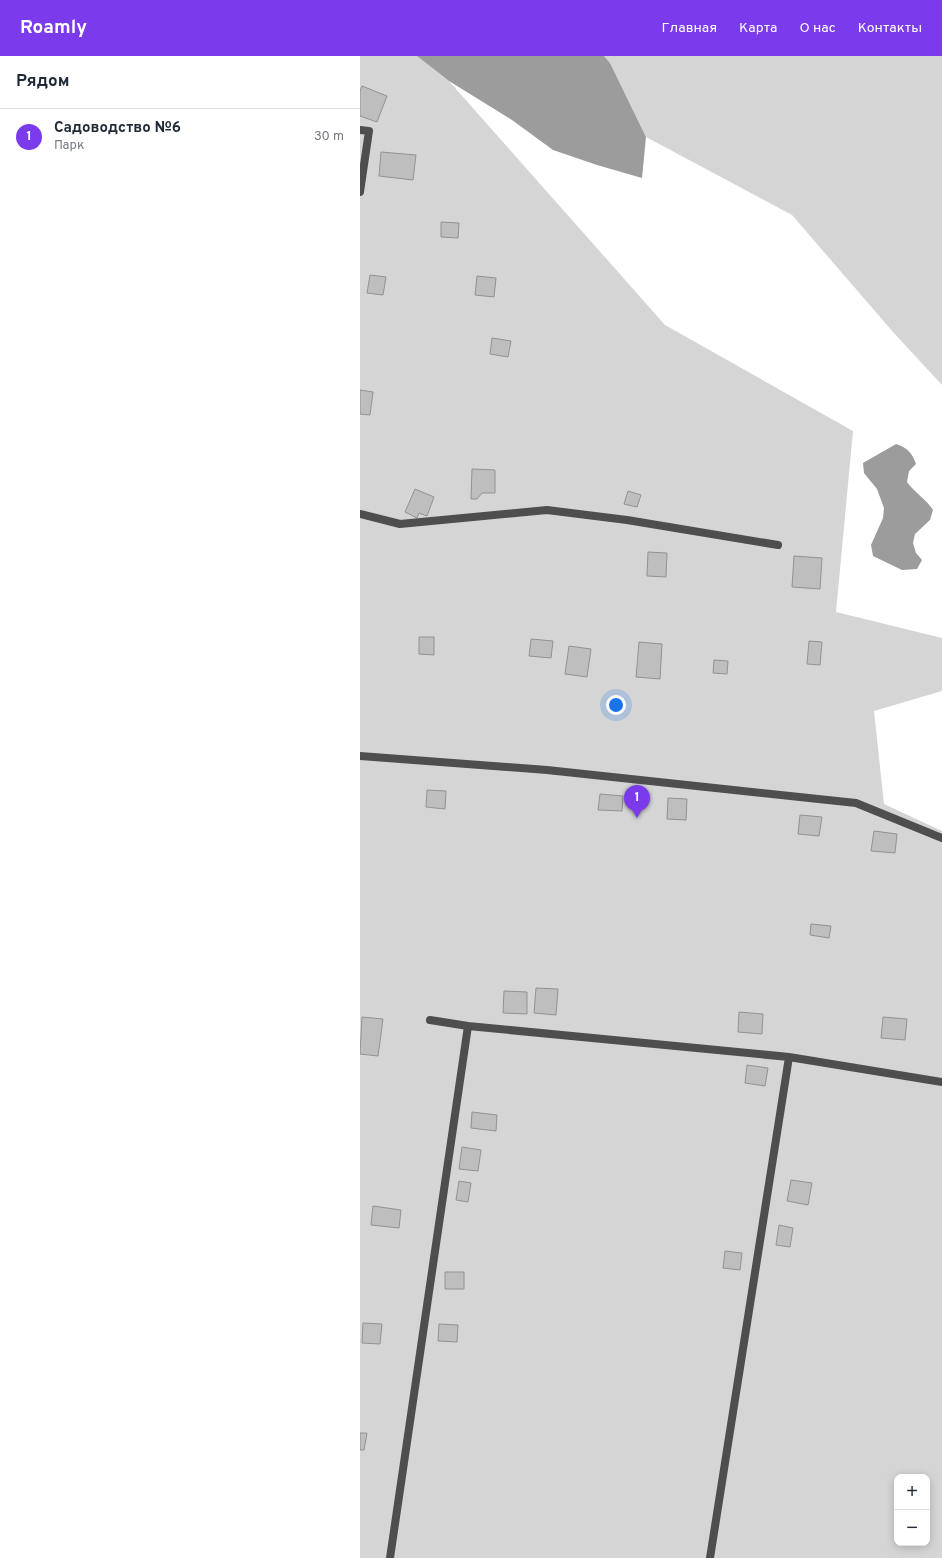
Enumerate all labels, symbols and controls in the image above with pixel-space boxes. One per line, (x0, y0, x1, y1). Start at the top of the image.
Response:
text: Roamly (20, 16, 87, 40)
text: Главная (662, 20, 717, 37)
text: Карта (739, 20, 777, 37)
text: О нас (799, 20, 836, 37)
text: Контакты (858, 20, 922, 37)
text: Рядом (16, 71, 69, 93)
text: Садоводство №6 (54, 119, 181, 138)
text: 1 (26, 129, 32, 145)
text: 30 m (314, 129, 344, 145)
text: Парк (54, 138, 84, 154)
your location (606, 695, 626, 715)
pin: 1 (624, 785, 650, 818)
map controls (894, 1474, 930, 1546)
button: + (894, 1474, 930, 1510)
button: − (894, 1510, 930, 1546)

